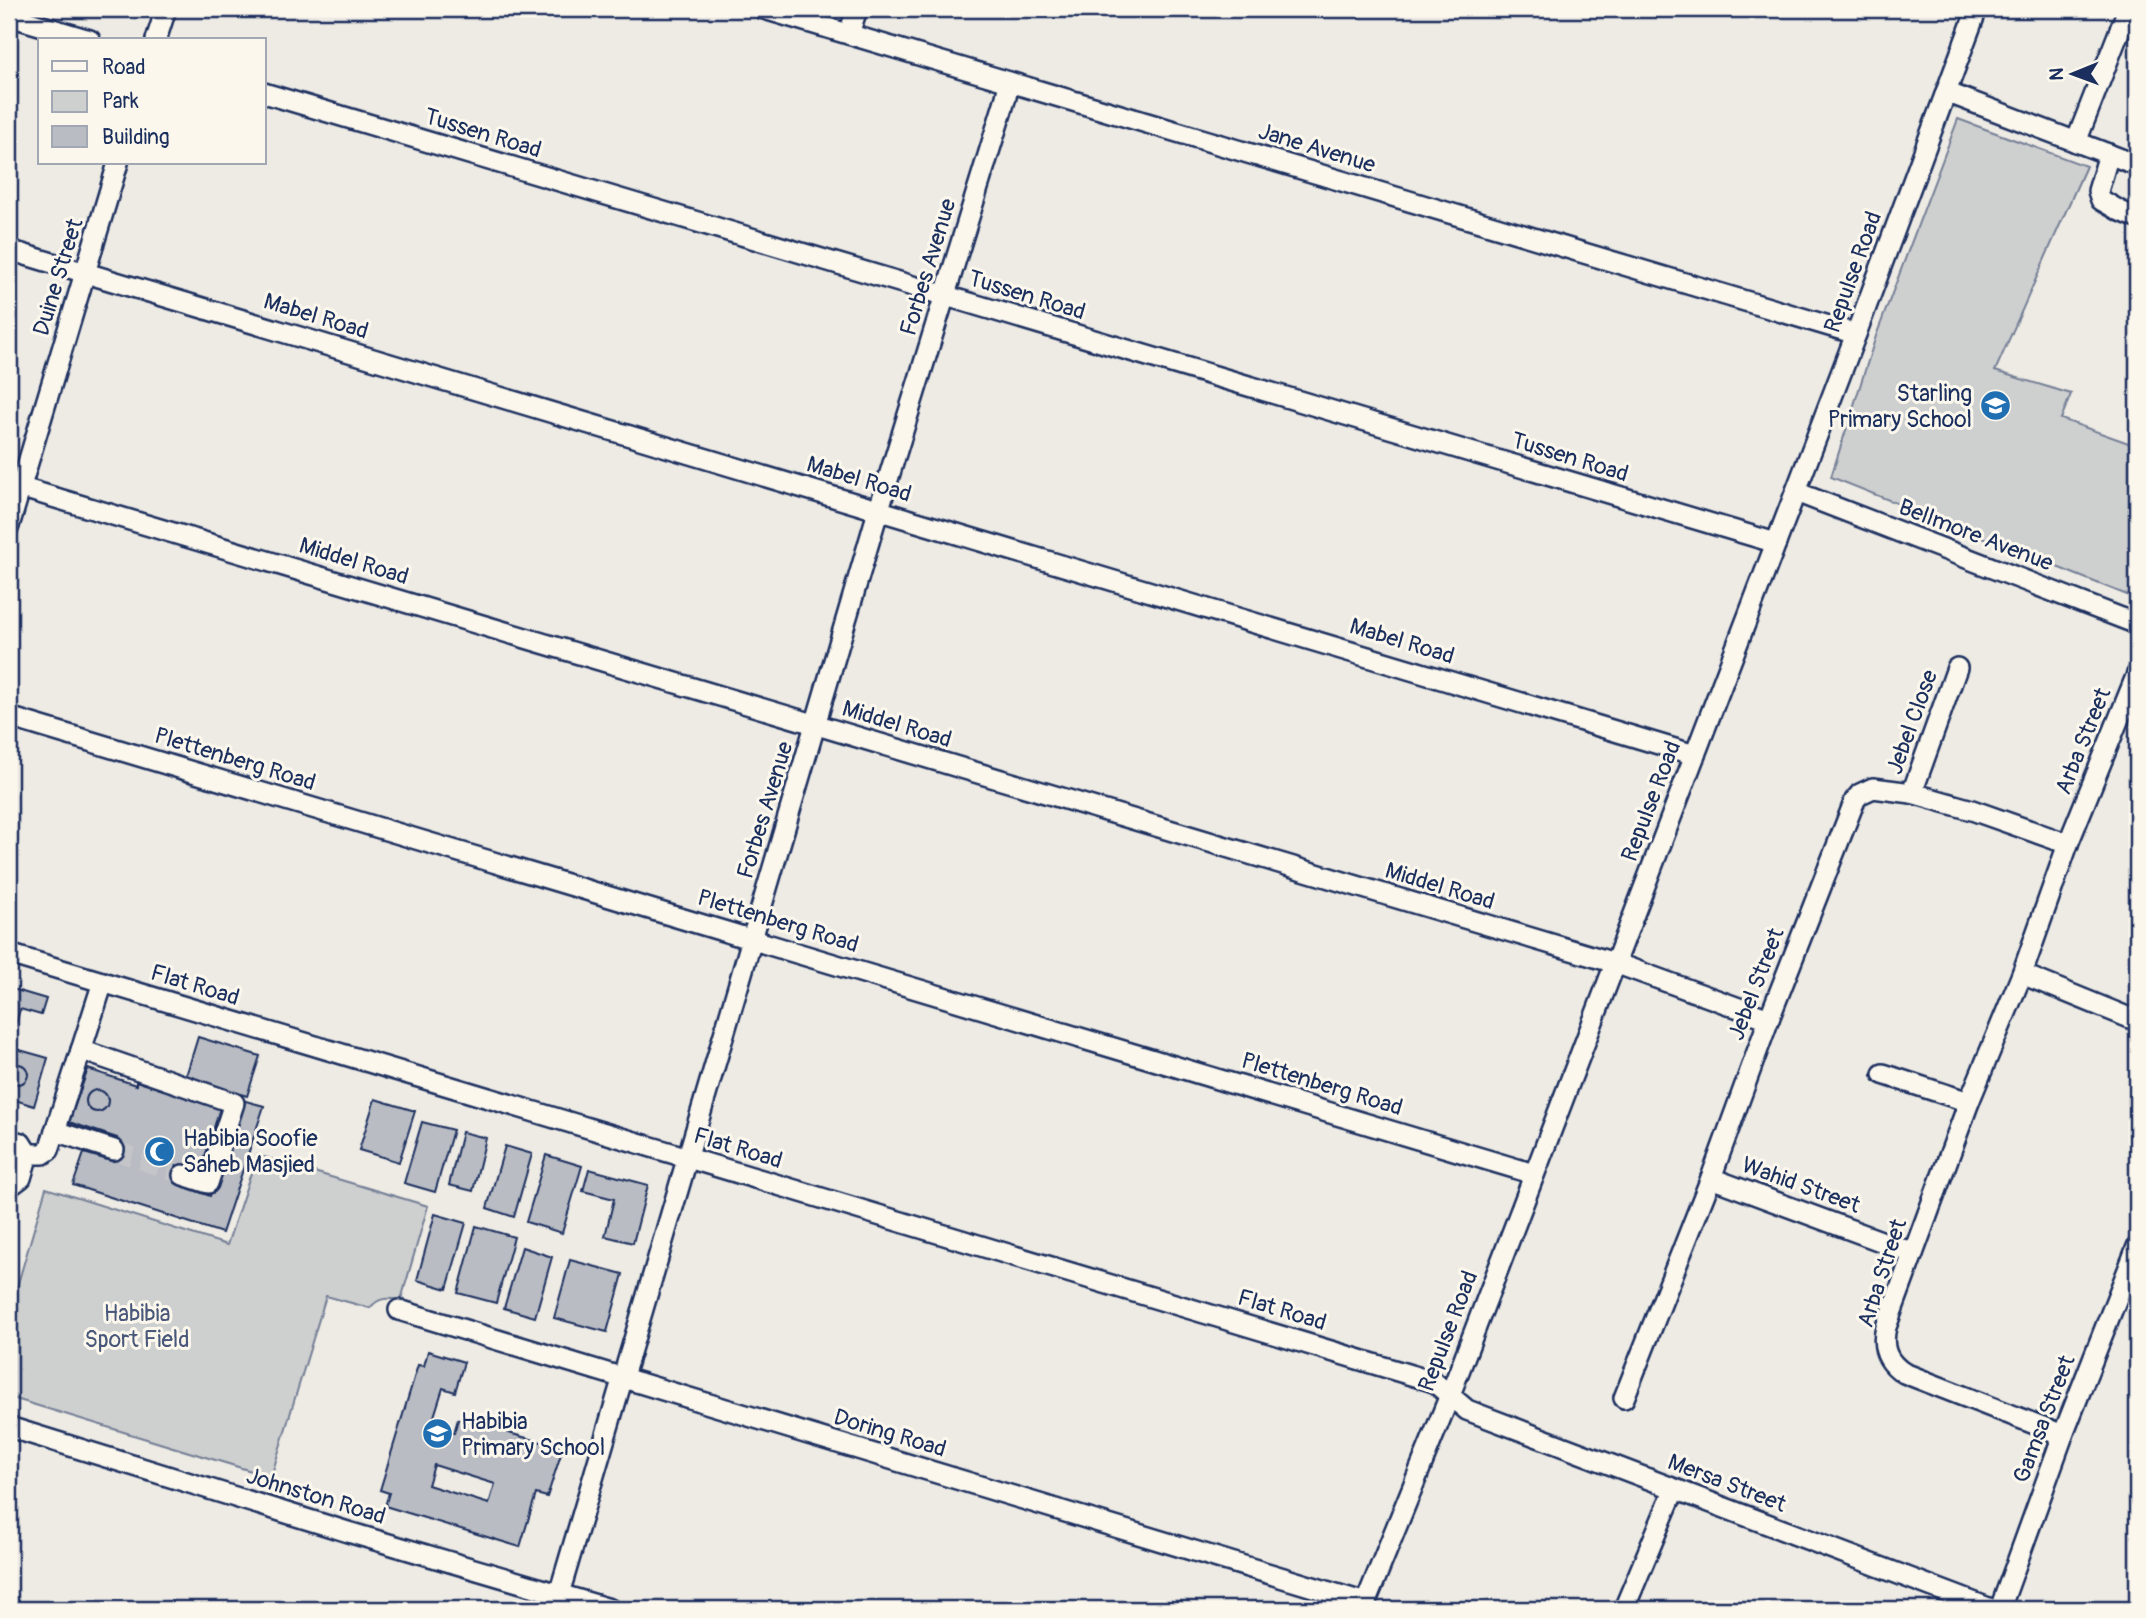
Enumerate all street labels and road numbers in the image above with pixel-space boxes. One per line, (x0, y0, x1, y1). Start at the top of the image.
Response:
street label: Tussen Road (421, 101, 545, 165)
street label: Jane Avenue (1255, 116, 1380, 180)
street label: Forbes Avenue (893, 194, 963, 339)
street label: Repulse Road (1818, 207, 1888, 337)
street label: Duine Street (26, 214, 90, 339)
street label: Tussen Road (965, 263, 1089, 327)
street label: Mabel Road (260, 286, 372, 346)
street label: Tussen Road (1508, 425, 1632, 489)
street label: Mabel Road (803, 449, 915, 509)
street label: Bellmore Avenue (1895, 492, 2058, 578)
street label: Middel Road (296, 531, 412, 591)
street label: Mabel Road (1346, 611, 1458, 671)
street label: Jebel Close (1880, 665, 1945, 778)
street label: Arba Street (2048, 683, 2118, 799)
street label: Middel Road (839, 694, 955, 754)
street label: Plettenberg Road (151, 721, 319, 797)
street label: Forbes Avenue (730, 737, 800, 882)
street label: Repulse Road (1615, 737, 1687, 865)
street label: Middel Road (1382, 856, 1498, 916)
street label: Plettenberg Road (694, 883, 862, 959)
street label: Jebel Street (1721, 923, 1791, 1044)
street label: Flat Road (147, 958, 243, 1012)
street label: Plettenberg Road (1238, 1046, 1406, 1122)
street label: Flat Road (690, 1121, 786, 1175)
street label: Wahid Street (1738, 1150, 1865, 1220)
street label: Arba Street (1851, 1214, 1913, 1331)
street label: Repulse Road (1412, 1267, 1484, 1395)
street label: Flat Road (1234, 1283, 1330, 1337)
street label: Gamsa Street (2006, 1350, 2082, 1487)
street label: Doring Road (830, 1402, 950, 1464)
street label: Mersa Street (1664, 1447, 1791, 1519)
street label: Johnston Road (243, 1461, 389, 1531)

